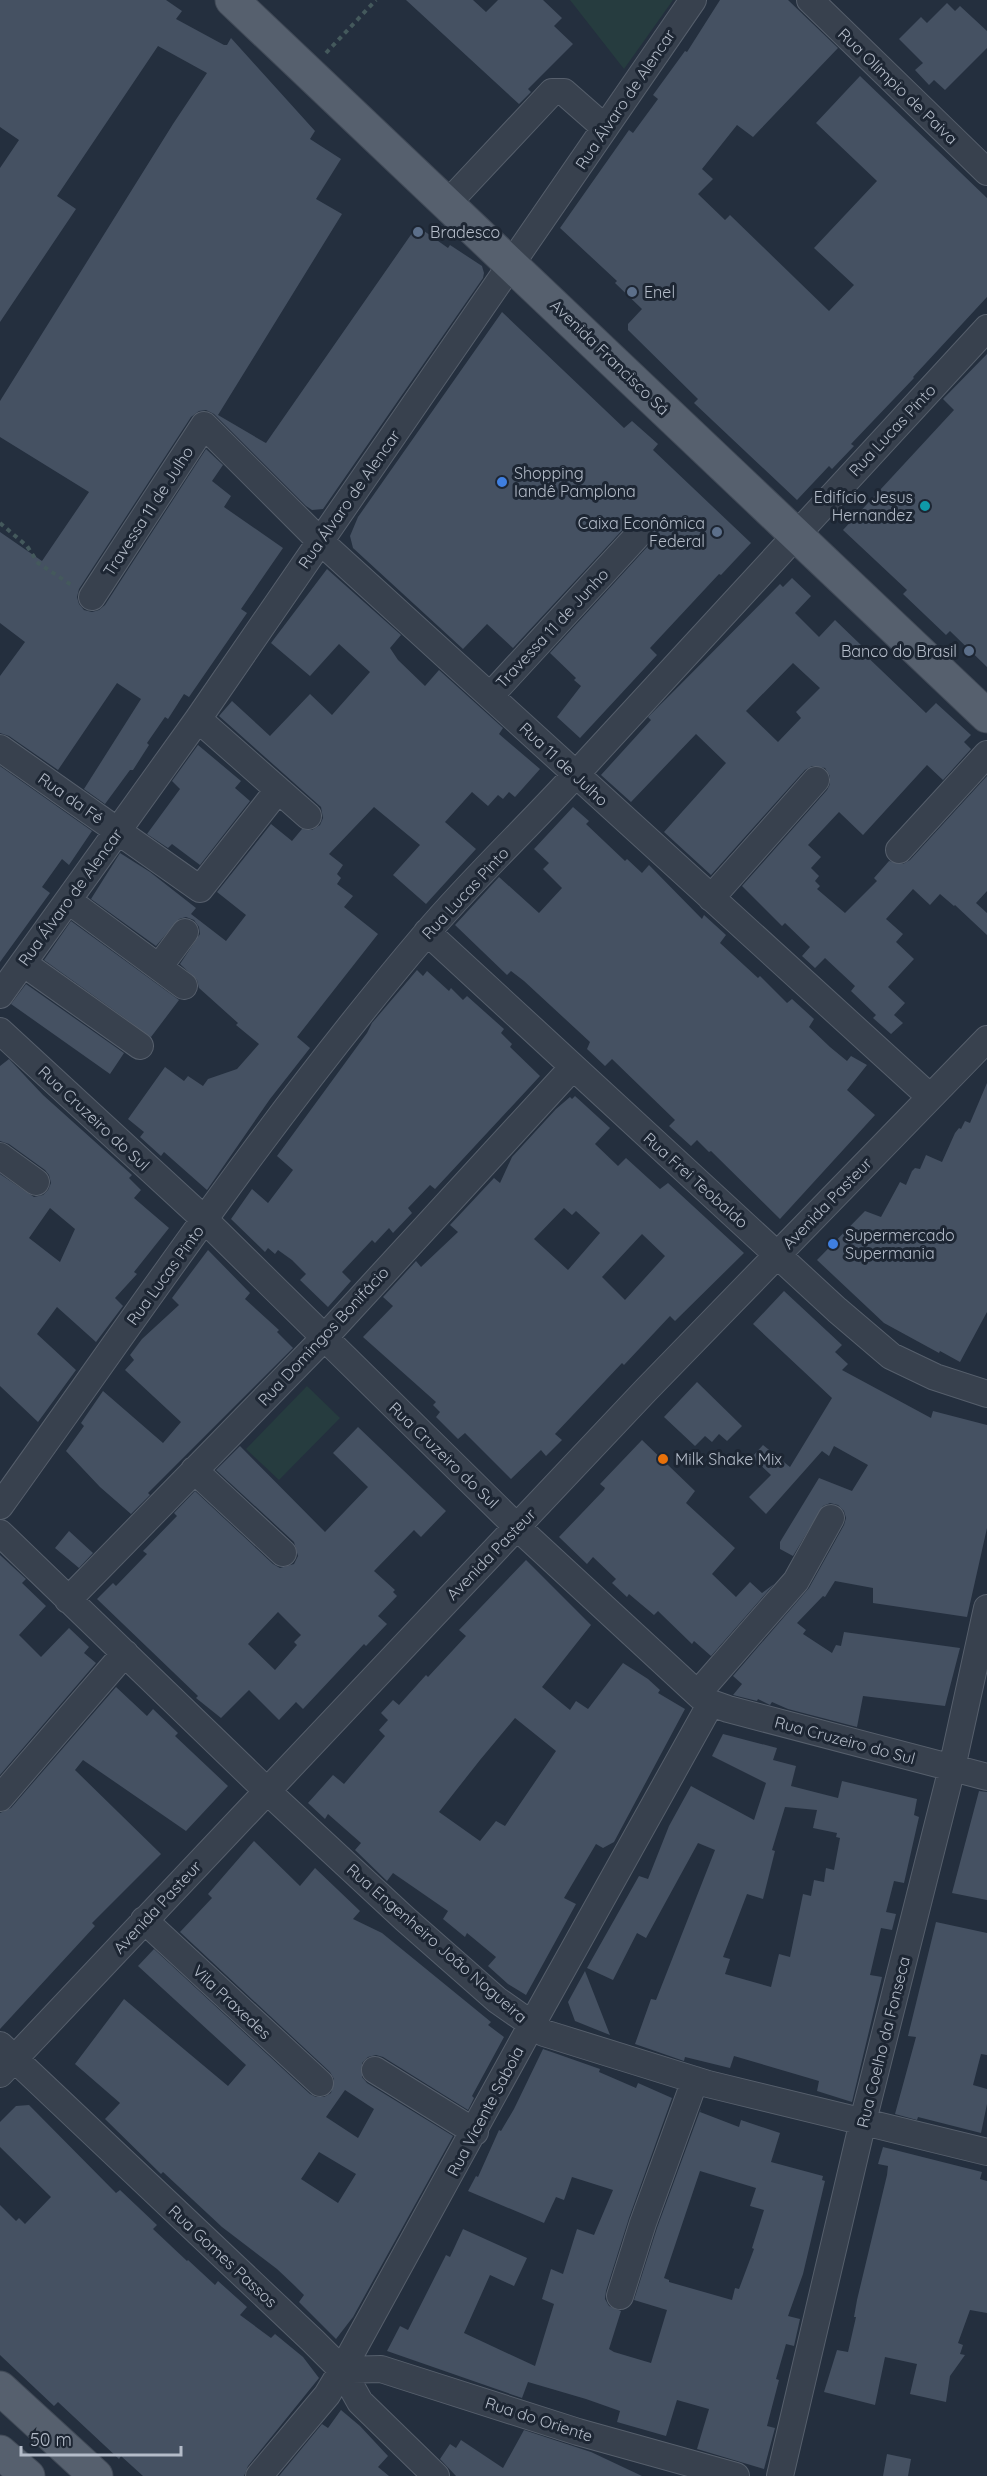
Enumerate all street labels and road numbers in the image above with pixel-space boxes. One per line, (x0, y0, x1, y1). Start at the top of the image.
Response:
street label: Rua Olímpio de Paiva (834, 24, 962, 148)
street label: Rua Álvaro de Alencar (571, 25, 679, 173)
street label: Avenida Francisco Sá (546, 295, 674, 419)
street label: Rua Lucas Pinto (844, 380, 940, 480)
street label: Rua Álvaro de Alencar (294, 426, 404, 572)
street label: Travessa 11 de Julho (99, 442, 197, 580)
street label: Travessa 11 de Junho (491, 564, 613, 692)
street label: Rua 11 de Julho (516, 718, 612, 810)
street label: Rua da Fé (34, 768, 108, 828)
street label: Rua Álvaro de Alencar (13, 824, 127, 970)
street label: Rua Lucas Pinto (417, 843, 513, 943)
street label: Rua Cruzeiro do Sul (34, 1061, 154, 1175)
street label: Rua Frei Teobaldo (640, 1128, 752, 1232)
street label: Avenida Pasteur (778, 1153, 876, 1253)
street label: Rua Lucas Pinto (122, 1221, 208, 1329)
street label: Rua Domingos Bonifácio (253, 1262, 393, 1410)
street label: Rua Cruzeiro do Sul (385, 1398, 503, 1512)
street label: Avenida Pasteur (442, 1504, 540, 1604)
street label: Rua Cruzeiro do Sul (772, 1712, 918, 1768)
street label: Avenida Pasteur (109, 1856, 205, 1958)
street label: Rua Engenheiro João Nogueira (343, 1859, 531, 2027)
street label: Rua Coelho da Fonseca (852, 1954, 914, 2130)
street label: Vila Praxedes (189, 1961, 275, 2043)
street label: Rua Vicente Saboia (442, 2043, 528, 2179)
street label: Rua Gomes Passos (164, 2200, 282, 2312)
street label: Rua do Oriente (483, 2392, 595, 2446)

